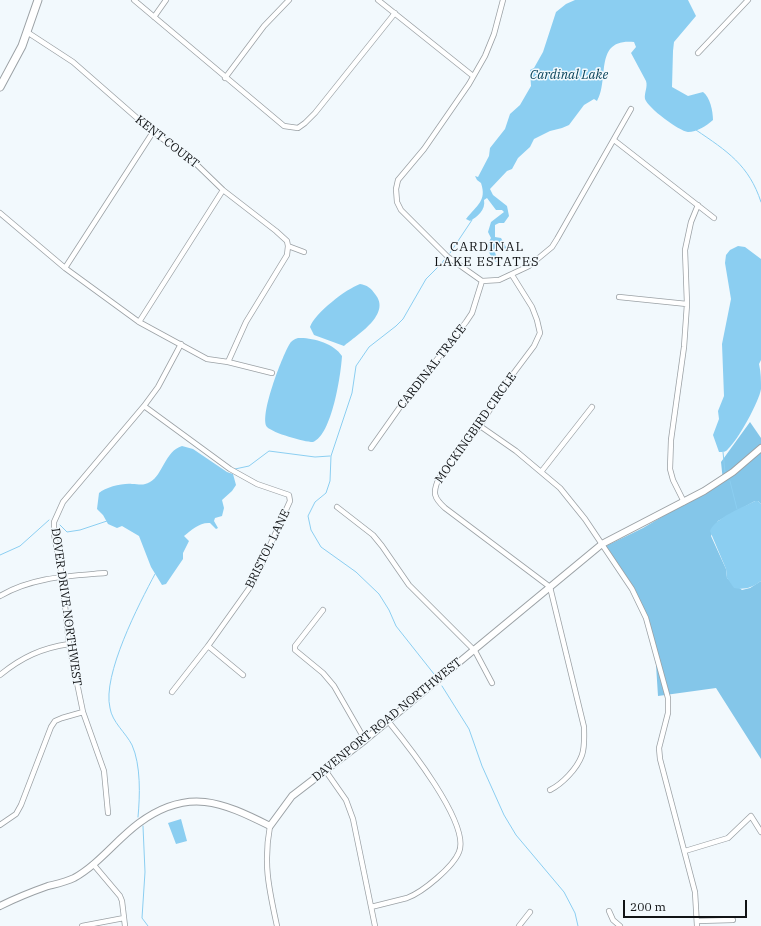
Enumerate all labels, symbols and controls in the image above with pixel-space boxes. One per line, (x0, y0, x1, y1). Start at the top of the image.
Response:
water label: Cardinal Lake (530, 67, 608, 83)
street label: KENT COURT (132, 113, 202, 171)
district label: CARDINAL LAKE ESTATES (434, 239, 540, 270)
street label: CARDINAL TRACE (395, 322, 469, 412)
street label: MOCKINGBIRD CIRCLE (432, 370, 520, 486)
street label: BRISTOL LANE (243, 507, 293, 591)
street label: DOVER DRIVE NORTHWEST (48, 527, 84, 687)
street label: DAVENPORT ROAD NORTHWEST (309, 655, 465, 785)
scale bar (625, 892, 749, 918)
text: 200 m (630, 899, 666, 914)

